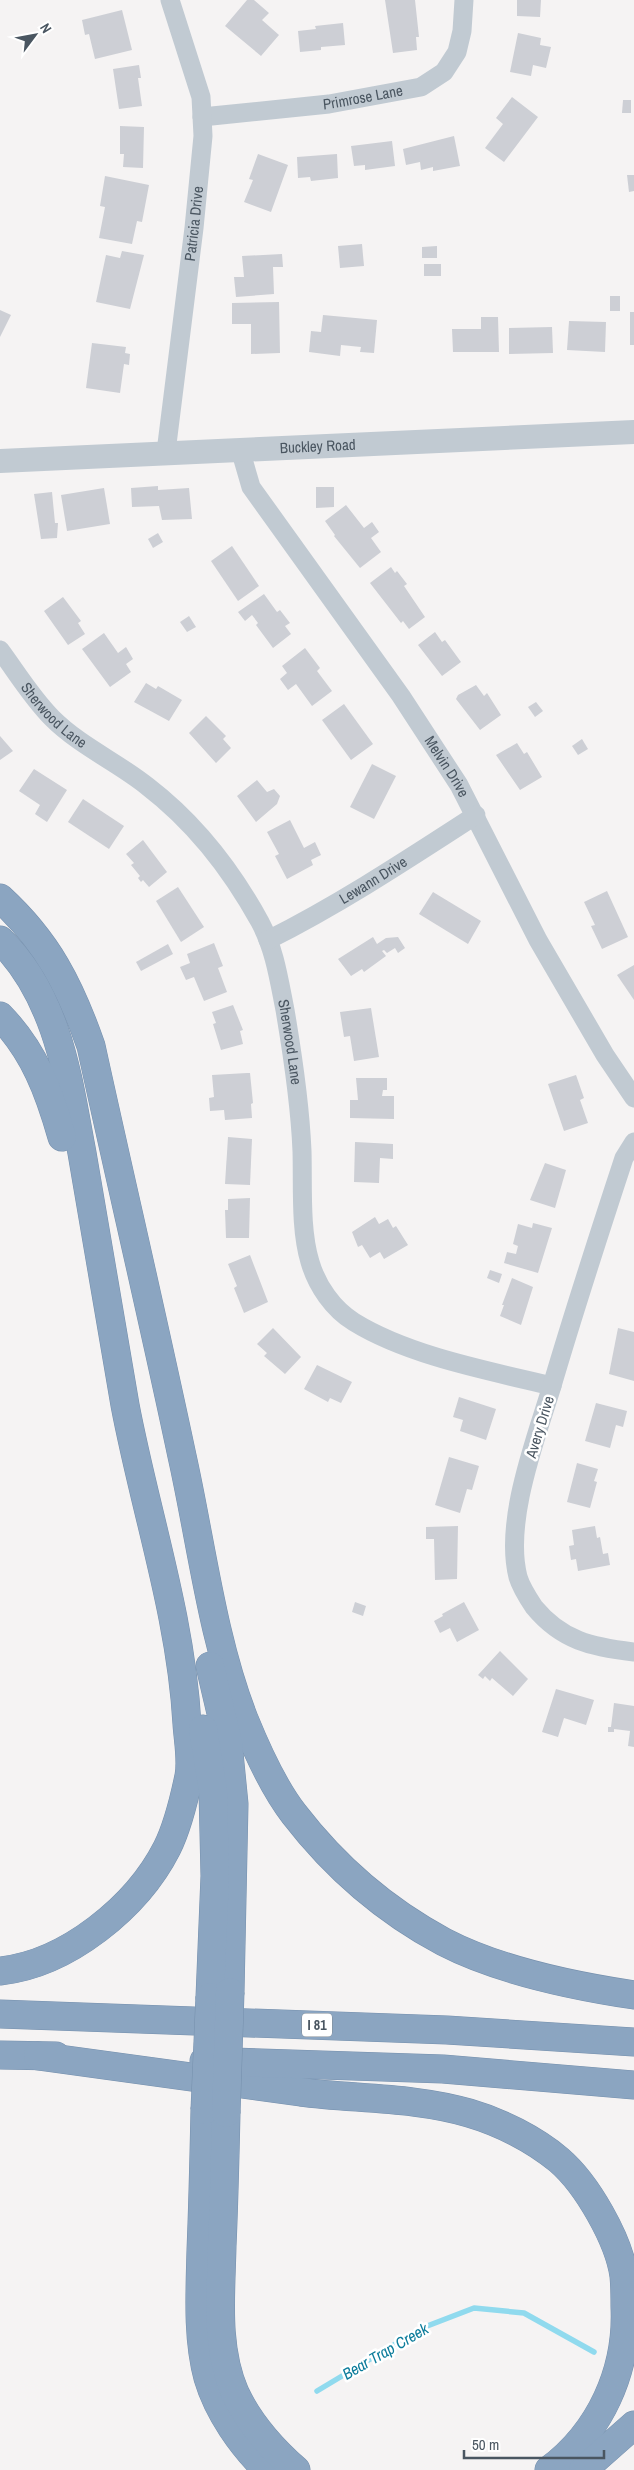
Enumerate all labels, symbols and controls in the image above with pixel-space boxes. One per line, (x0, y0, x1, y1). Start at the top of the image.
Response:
north arrow (10, 10, 60, 60)
text: N (36, 20, 56, 36)
street label: Primrose Lane (322, 80, 404, 115)
street label: Patricia Drive (179, 185, 208, 262)
street label: Buckley Road (279, 434, 356, 458)
street label: Sherwood Lane (16, 678, 91, 753)
street label: Melvin Drive (420, 732, 475, 801)
street label: Lewann Drive (335, 851, 411, 909)
street label: Sherwood Lane (273, 997, 307, 1086)
street label: Avery Drive (520, 1393, 559, 1462)
road number: I 81 (302, 2014, 332, 2036)
water label: Bear Trap Creek (338, 2317, 432, 2385)
scale bar (464, 2428, 604, 2460)
text: 50 m (472, 2434, 499, 2455)

